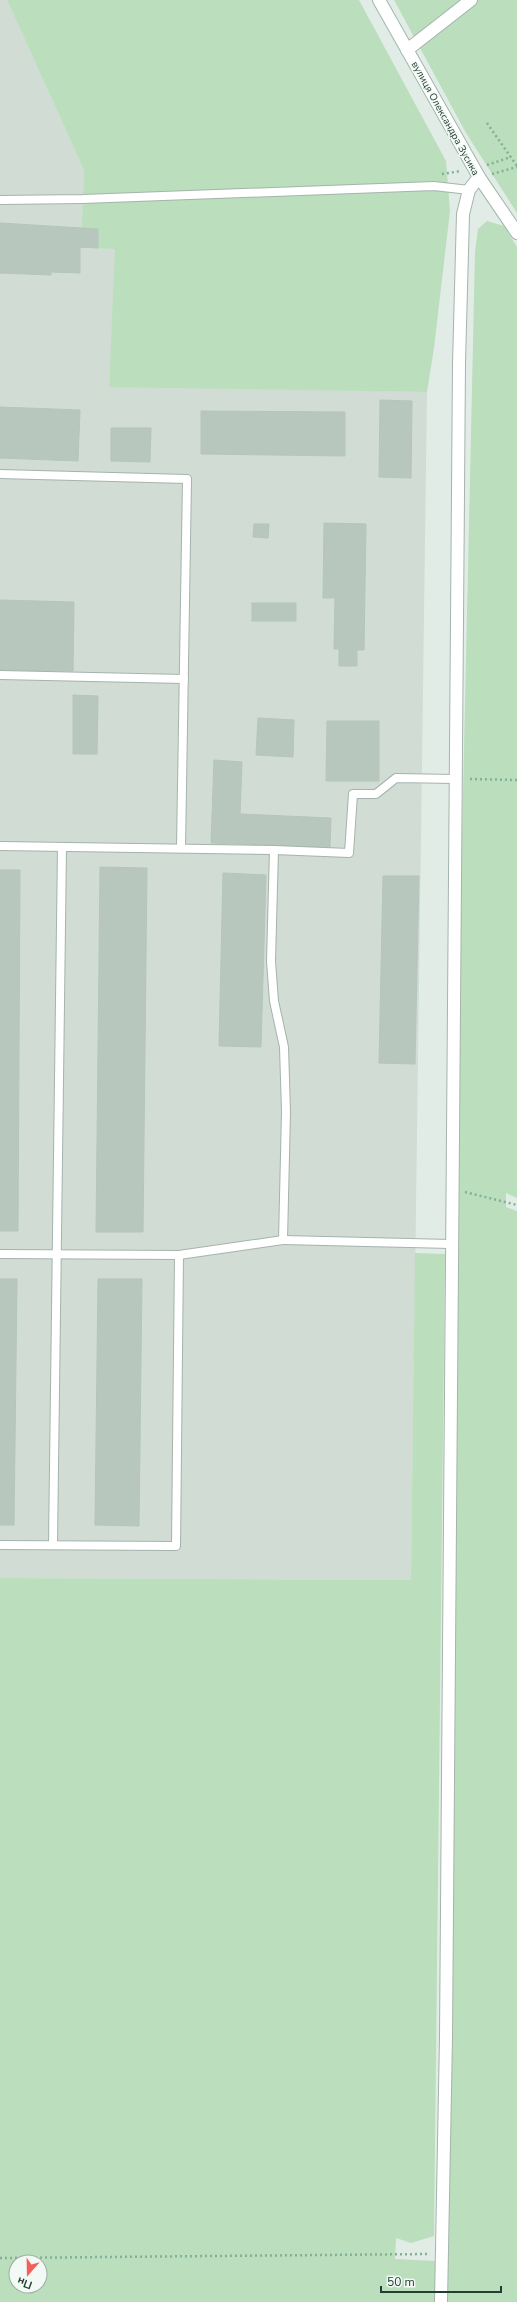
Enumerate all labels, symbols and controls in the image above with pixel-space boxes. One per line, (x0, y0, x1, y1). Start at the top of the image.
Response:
street label: вулиця Олександра Зусика (408, 59, 482, 178)
north arrow (8, 2254, 48, 2294)
scale bar (381, 2268, 501, 2294)
text: Пн (15, 2273, 34, 2293)
text: 50 m (387, 2274, 415, 2290)

